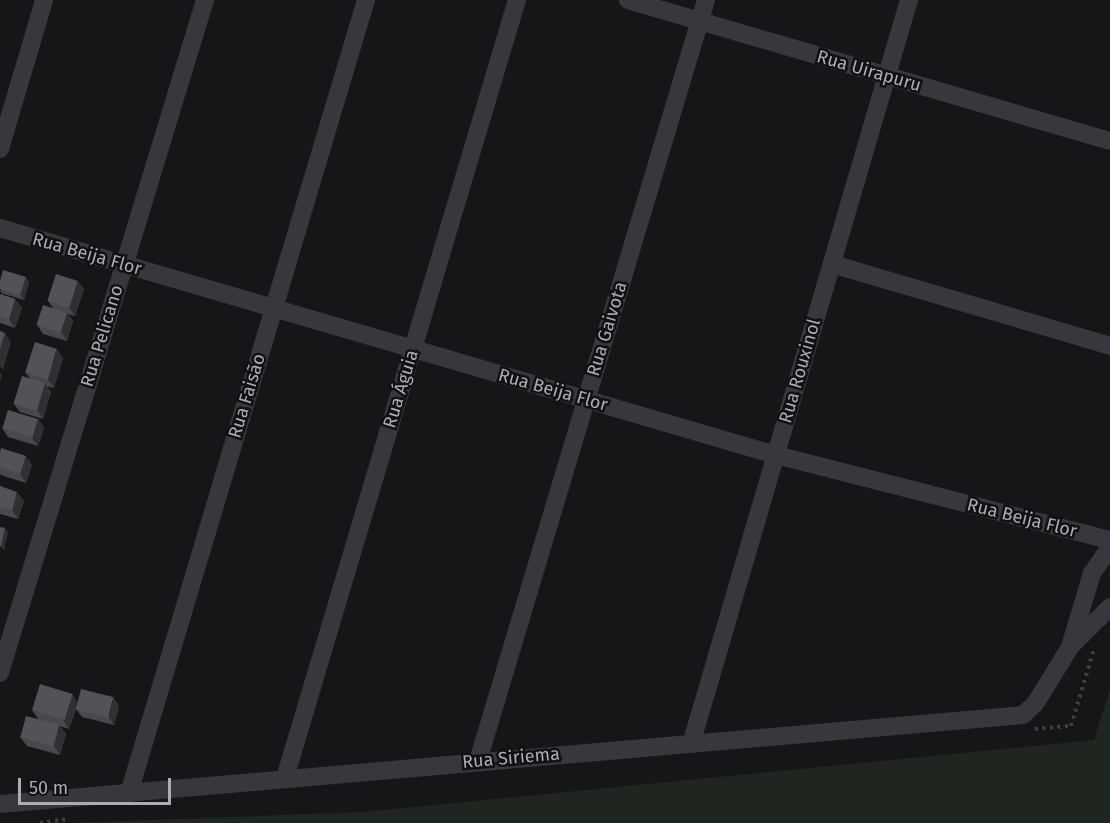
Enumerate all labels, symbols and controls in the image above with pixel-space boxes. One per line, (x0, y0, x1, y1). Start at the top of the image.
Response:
street label: Rua Uirapuru (814, 46, 924, 96)
street label: Rua Beija Flor (30, 228, 144, 280)
street label: Rua Gaivota (582, 279, 632, 379)
street label: Rua Pelicano (76, 283, 128, 389)
street label: Rua Rouxinol (775, 316, 825, 426)
street label: Rua Águia (379, 347, 423, 431)
street label: Rua Faisão (224, 351, 270, 441)
street label: Rua Beija Flor (496, 364, 610, 416)
street label: Rua Beija Flor (965, 494, 1079, 542)
street label: Rua Siriema (461, 743, 561, 773)
scale bar (21, 766, 174, 804)
text: 50 m (29, 777, 68, 799)

